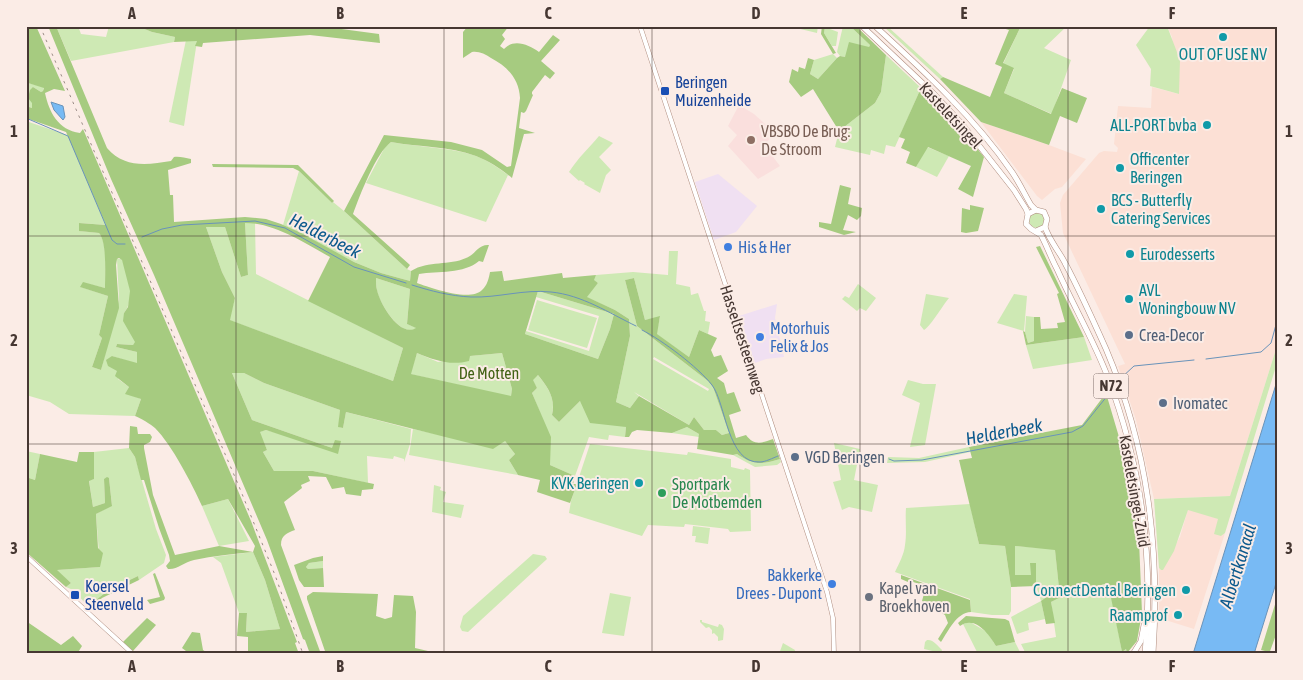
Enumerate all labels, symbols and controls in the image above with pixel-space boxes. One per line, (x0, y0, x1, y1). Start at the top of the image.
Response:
text: A (127, 4, 136, 22)
text: B (336, 4, 344, 22)
text: C (544, 4, 552, 22)
text: D (752, 4, 761, 22)
text: E (961, 4, 968, 22)
text: F (1169, 4, 1176, 22)
marker: OUT OF USE NV (1217, 31, 1229, 43)
place label: OUT OF USE NV (1179, 45, 1267, 63)
place label: Beringen Muizenheide (675, 73, 751, 109)
street label: Kasteletsingel (915, 78, 987, 153)
marker: Beringen Muizenheide (659, 85, 671, 97)
place label: ALL-PORT bvba (1110, 116, 1197, 134)
marker: ALL-PORT bvba (1201, 119, 1213, 131)
text: 1 (10, 122, 18, 140)
place label: VBSBO De Brug: De Stroom (761, 122, 851, 158)
text: 1 (1285, 122, 1293, 140)
marker: VBSBO De Brug: De Stroom (745, 134, 757, 146)
place label: Officenter Beringen (1130, 150, 1189, 187)
marker: Officenter Beringen (1114, 162, 1126, 174)
place label: BCS - Butterfly Catering Services (1111, 191, 1211, 228)
marker: BCS - Butterfly Catering Services (1095, 203, 1107, 215)
water label: Helderbeek (286, 209, 366, 263)
place label: His & Her (738, 238, 791, 256)
marker: His & Her (722, 241, 734, 253)
place label: Eurodesserts (1140, 245, 1215, 263)
marker: Eurodesserts (1124, 248, 1136, 260)
place label: AVL Woningbouw NV (1139, 281, 1236, 318)
street label: Hasseltsesteenweg (716, 283, 769, 396)
marker: AVL Woningbouw NV (1123, 293, 1135, 305)
place label: Motorhuis Felix & Jos (770, 319, 830, 355)
place label: Crea-Decor (1139, 326, 1204, 344)
marker: Crea-Decor (1123, 329, 1135, 341)
text: 2 (10, 331, 18, 349)
marker: Motorhuis Felix & Jos (754, 331, 766, 343)
text: 2 (1285, 331, 1293, 349)
park label: De Motten (459, 364, 519, 382)
road number: N72 (1094, 374, 1128, 398)
place label: Ivomatec (1173, 394, 1228, 412)
marker: Ivomatec (1157, 397, 1169, 409)
water label: Helderbeek (964, 414, 1045, 449)
street label: Kasteletsingel-Zuid (1115, 433, 1154, 549)
place label: VGD Beringen (805, 448, 885, 467)
marker: VGD Beringen (789, 451, 801, 463)
place label: KVK Beringen (551, 474, 629, 493)
place label: Sportpark De Motbemden (672, 475, 762, 511)
marker: KVK Beringen (633, 477, 645, 489)
marker: Sportpark De Motbemden (656, 487, 668, 499)
water label: Albertkanaal (1215, 521, 1260, 611)
text: 3 (10, 539, 18, 557)
text: 3 (1285, 539, 1293, 557)
place label: Bakkerke Drees - Dupont (736, 566, 822, 603)
place label: Koersel Steenveld (85, 577, 144, 613)
marker: Bakkerke Drees - Dupont (826, 578, 838, 590)
place label: Kapel van Broekhoven (879, 579, 950, 615)
place label: ConnectDental Beringen (1033, 581, 1176, 600)
marker: ConnectDental Beringen (1180, 584, 1192, 596)
marker: Koersel Steenveld (69, 589, 81, 601)
marker: Kapel van Broekhoven (863, 591, 875, 603)
place label: Raamprof (1109, 606, 1169, 625)
marker: Raamprof (1172, 609, 1184, 621)
text: A (127, 657, 136, 675)
text: B (336, 657, 344, 675)
text: C (544, 657, 552, 675)
text: D (752, 657, 761, 675)
text: E (961, 657, 968, 675)
text: F (1169, 657, 1176, 675)

